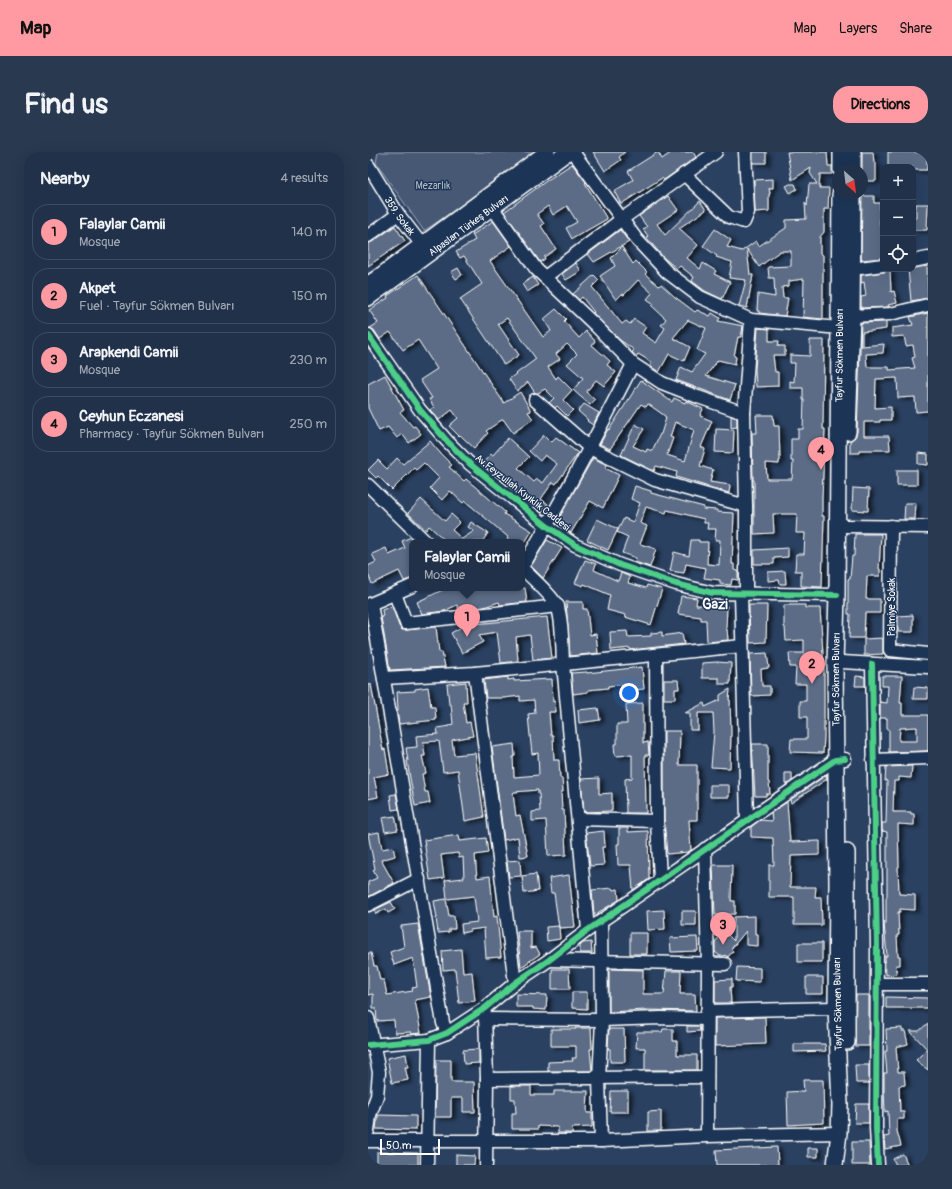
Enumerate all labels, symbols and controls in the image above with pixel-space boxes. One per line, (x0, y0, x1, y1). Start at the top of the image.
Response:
text: Map (20, 16, 51, 40)
text: Map (794, 20, 817, 37)
text: Layers (839, 20, 877, 37)
text: Share (899, 20, 932, 37)
button: Directions (833, 86, 928, 123)
text: Find us (24, 87, 108, 122)
north arrow (832, 164, 868, 200)
map controls (880, 164, 916, 272)
button: + (880, 164, 916, 200)
text: Nearby (40, 168, 89, 189)
text: 4 results (281, 170, 328, 186)
park label: Mezarlık (416, 180, 451, 192)
street label: Alpaslan Türkeş Bulvarı (426, 193, 511, 259)
street label: 359. Sokak (382, 194, 418, 239)
button: − (880, 200, 916, 236)
text: Falaylar Camii (79, 215, 165, 234)
text: 1 (51, 224, 57, 240)
text: 140 m (291, 224, 327, 240)
text: Mosque (79, 234, 120, 250)
button: locate (880, 236, 916, 272)
text: Akpet (79, 279, 116, 298)
text: 2 (50, 288, 58, 304)
text: 150 m (292, 288, 327, 304)
text: Fuel · Tayfur Sökmen Bulvarı (79, 298, 235, 314)
street label: Tayfur Sökmen Bulvarı (833, 308, 846, 402)
text: Arapkendi Camii (79, 343, 178, 362)
text: 3 (50, 352, 58, 368)
text: 230 m (290, 352, 327, 368)
text: Mosque (79, 362, 120, 378)
text: Ceyhun Eczanesi (79, 407, 183, 426)
text: 4 (50, 416, 58, 432)
text: 250 m (289, 416, 327, 432)
text: Pharmacy · Tayfur Sökmen Bulvarı (79, 426, 264, 442)
pin: 4 (808, 437, 834, 470)
street label: Av.Feyzullah Kıyıklık Caddesi (473, 452, 572, 534)
popup (409, 539, 525, 591)
text: Falaylar Camii (424, 548, 510, 567)
text: Mosque (424, 567, 465, 583)
street label: Palmiye Sokak (886, 577, 898, 636)
district label: Gazi (702, 596, 728, 613)
pin: 1 (454, 604, 480, 637)
street label: Tayfur Sökmen Bulvarı (830, 632, 843, 726)
pin: 2 (799, 651, 825, 684)
your location (619, 683, 639, 703)
pin: 3 (710, 912, 736, 945)
street label: Tayfur Sökmen Bulvarı (831, 957, 845, 1051)
scale bar (380, 1137, 440, 1156)
text: 50 m (386, 1139, 412, 1152)

